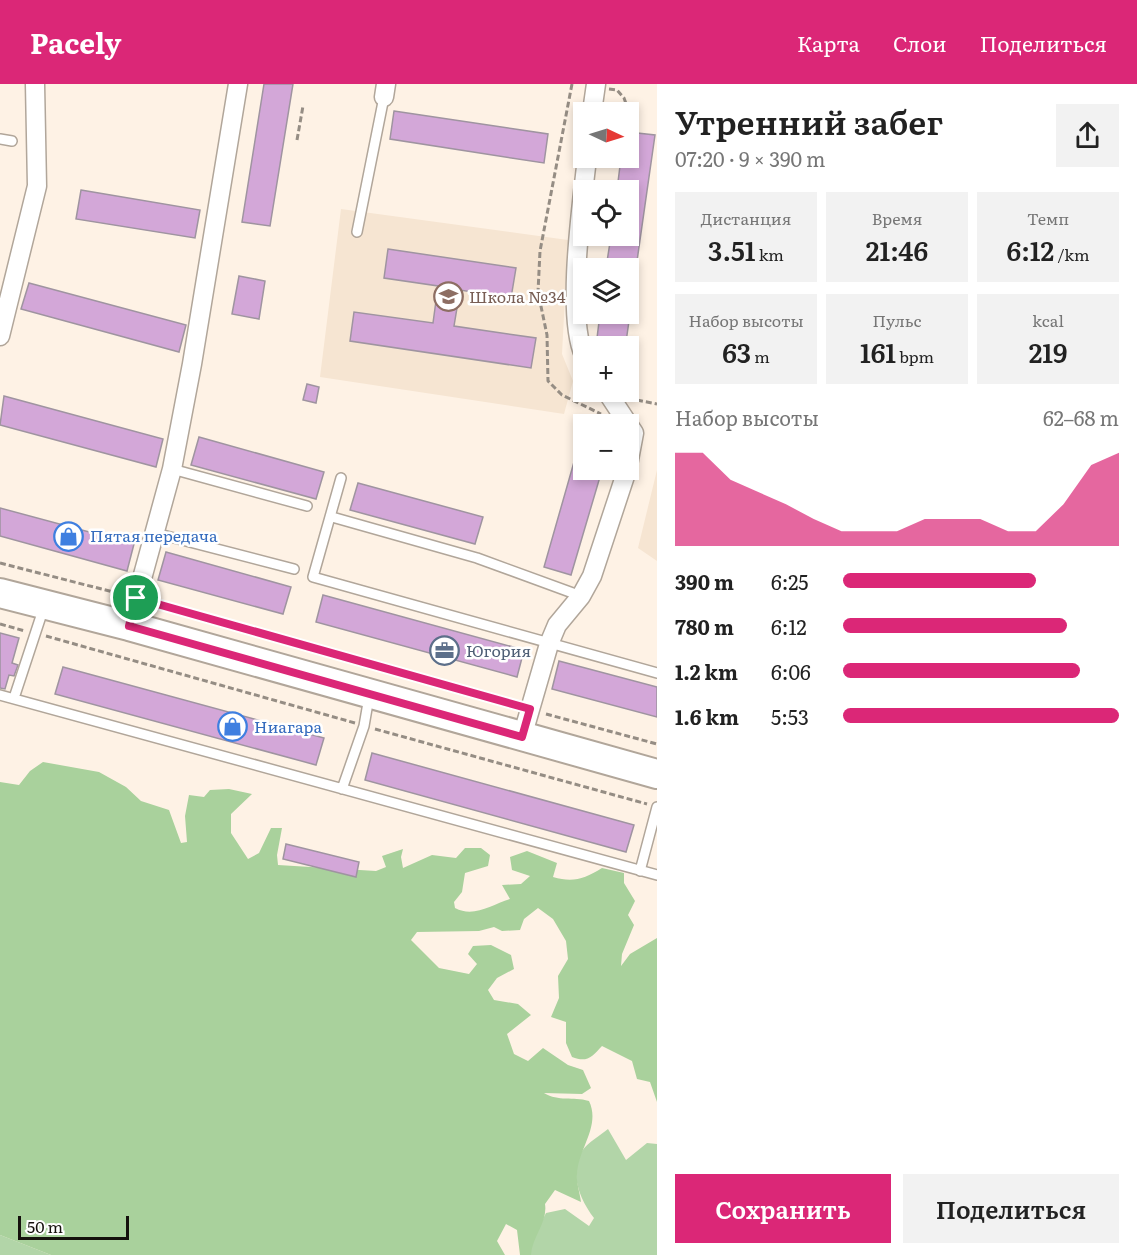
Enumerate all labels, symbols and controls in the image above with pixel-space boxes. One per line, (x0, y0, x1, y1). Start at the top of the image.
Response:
text: Pacely (30, 21, 121, 63)
text: Карта (797, 27, 860, 58)
text: Слои (893, 27, 947, 58)
text: Поделиться (980, 27, 1107, 58)
text: Утренний забег (675, 96, 943, 145)
north arrow (573, 102, 639, 168)
map controls (573, 102, 639, 480)
button: share (1056, 104, 1119, 167)
text: 07:20 · 9 × 390 m (675, 143, 825, 173)
button: locate (573, 180, 639, 246)
text: Дистанция (701, 206, 791, 230)
text: Время (872, 206, 922, 230)
text: Темп (1027, 206, 1069, 230)
text: 3.51 (708, 230, 755, 269)
text: 21:46 (866, 230, 928, 269)
text: 6:12 (1007, 230, 1054, 269)
text: km (755, 242, 784, 266)
text: /km (1054, 242, 1089, 266)
button: layers (573, 258, 639, 324)
school or university icon: Школа №34 (432, 281, 464, 313)
place label: Школа №34 (469, 284, 566, 308)
text: Набор высоты (688, 308, 804, 332)
text: Пульс (873, 308, 921, 332)
text: kcal (1032, 308, 1064, 332)
text: 63 (722, 332, 751, 371)
text: 161 (860, 332, 896, 371)
text: 219 (1029, 332, 1067, 371)
button: + (573, 336, 639, 402)
text: m (751, 344, 770, 368)
text: bpm (896, 344, 934, 368)
text: Набор высоты (675, 402, 819, 432)
text: 62–68 m (1043, 402, 1119, 432)
button: − (573, 414, 639, 480)
shop icon: Пятая передача (53, 520, 85, 552)
place label: Пятая передача (90, 523, 218, 547)
text: 390 m (675, 566, 734, 596)
text: 6:25 (771, 566, 809, 596)
pin (110, 572, 161, 623)
icon: arrive (119, 581, 152, 614)
text: 780 m (675, 611, 734, 641)
text: 6:12 (771, 611, 807, 641)
office icon: Югория (429, 635, 461, 667)
place label: Югория (466, 638, 531, 662)
text: 1.2 km (675, 656, 738, 686)
text: 6:06 (771, 656, 811, 686)
text: 1.6 km (675, 701, 739, 731)
text: 5:53 (771, 701, 809, 731)
shop icon: Ниагара (217, 711, 249, 743)
place label: Ниагара (254, 714, 322, 738)
button: Сохранить (675, 1174, 891, 1243)
button: Поделиться (903, 1174, 1119, 1243)
scale bar (18, 1213, 129, 1240)
text: 50 m (27, 1214, 63, 1238)

